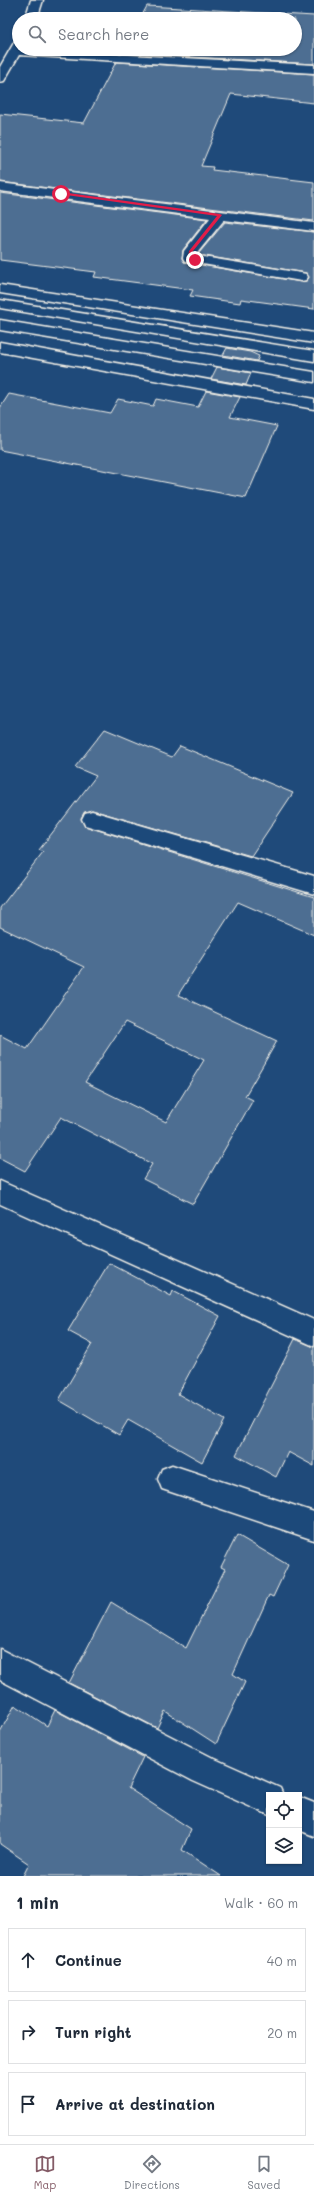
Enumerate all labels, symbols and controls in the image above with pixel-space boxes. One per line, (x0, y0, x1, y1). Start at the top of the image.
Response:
search box (12, 12, 302, 56)
icon: search (26, 23, 48, 45)
text: Search here (58, 24, 149, 44)
route start (52, 185, 70, 203)
route end (186, 251, 204, 269)
map controls (266, 1792, 302, 1864)
button: locate (266, 1792, 302, 1828)
button: layers (266, 1828, 302, 1864)
text: 1 min (16, 1891, 59, 1913)
text: Walk · 60 m (224, 1894, 298, 1911)
icon: ahead (17, 1949, 39, 1971)
text: Continue (55, 1950, 122, 1970)
text: 40 m (267, 1952, 297, 1969)
icon: right (17, 2021, 39, 2043)
text: Turn right (55, 2022, 132, 2042)
text: 20 m (267, 2024, 297, 2041)
icon: arrive (17, 2093, 39, 2115)
text: Arrive at destination (55, 2094, 215, 2114)
tab: Map (34, 2153, 56, 2192)
tab: Directions (124, 2153, 180, 2192)
tab: Saved (247, 2153, 280, 2192)

